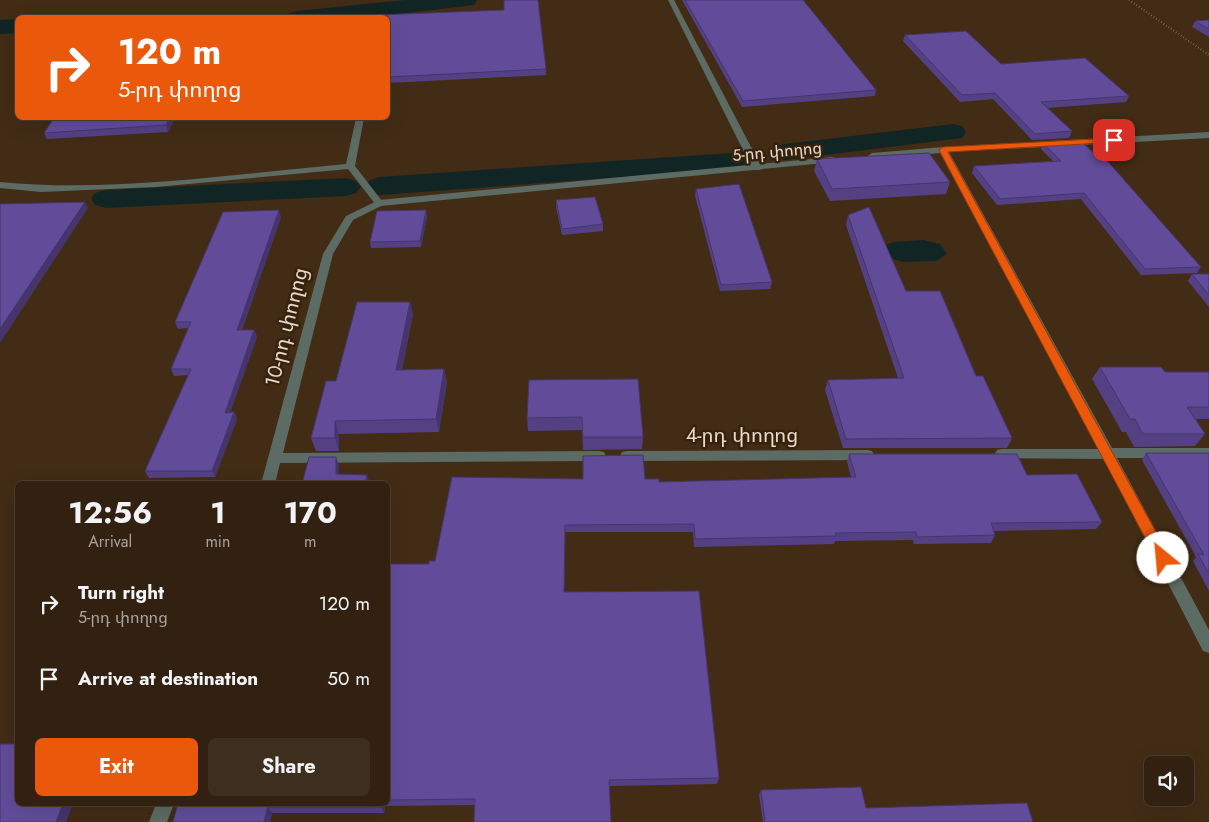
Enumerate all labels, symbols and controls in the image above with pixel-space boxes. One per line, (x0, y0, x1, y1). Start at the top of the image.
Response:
text: 120 m (118, 27, 221, 77)
icon: right (35, 35, 100, 100)
text: 5-րդ փողոց (118, 73, 241, 105)
pin (1093, 119, 1135, 161)
icon: arrive (1100, 126, 1128, 154)
street label: 5-րդ փողոց (731, 136, 823, 167)
street label: 10-րդ փողոց (258, 264, 315, 390)
street label: 4-րդ փողոց (686, 421, 798, 450)
text: 12:56 (68, 491, 152, 534)
text: 1 (210, 491, 226, 534)
text: 170 (284, 491, 337, 534)
text: Arrival (88, 530, 132, 553)
text: min (205, 530, 230, 553)
text: m (304, 530, 316, 553)
position arrow (1136, 531, 1188, 583)
text: Turn right (78, 579, 164, 606)
icon: right (35, 590, 63, 618)
text: 120 m (319, 590, 370, 617)
text: 5-րդ փողոց (78, 606, 168, 629)
icon: arrive (35, 665, 63, 693)
text: Arrive at destination (78, 665, 258, 692)
text: 50 m (327, 665, 370, 692)
button: Exit (35, 738, 198, 796)
button: Share (208, 738, 370, 796)
map controls (1144, 756, 1194, 806)
button: sound (1144, 756, 1194, 806)

